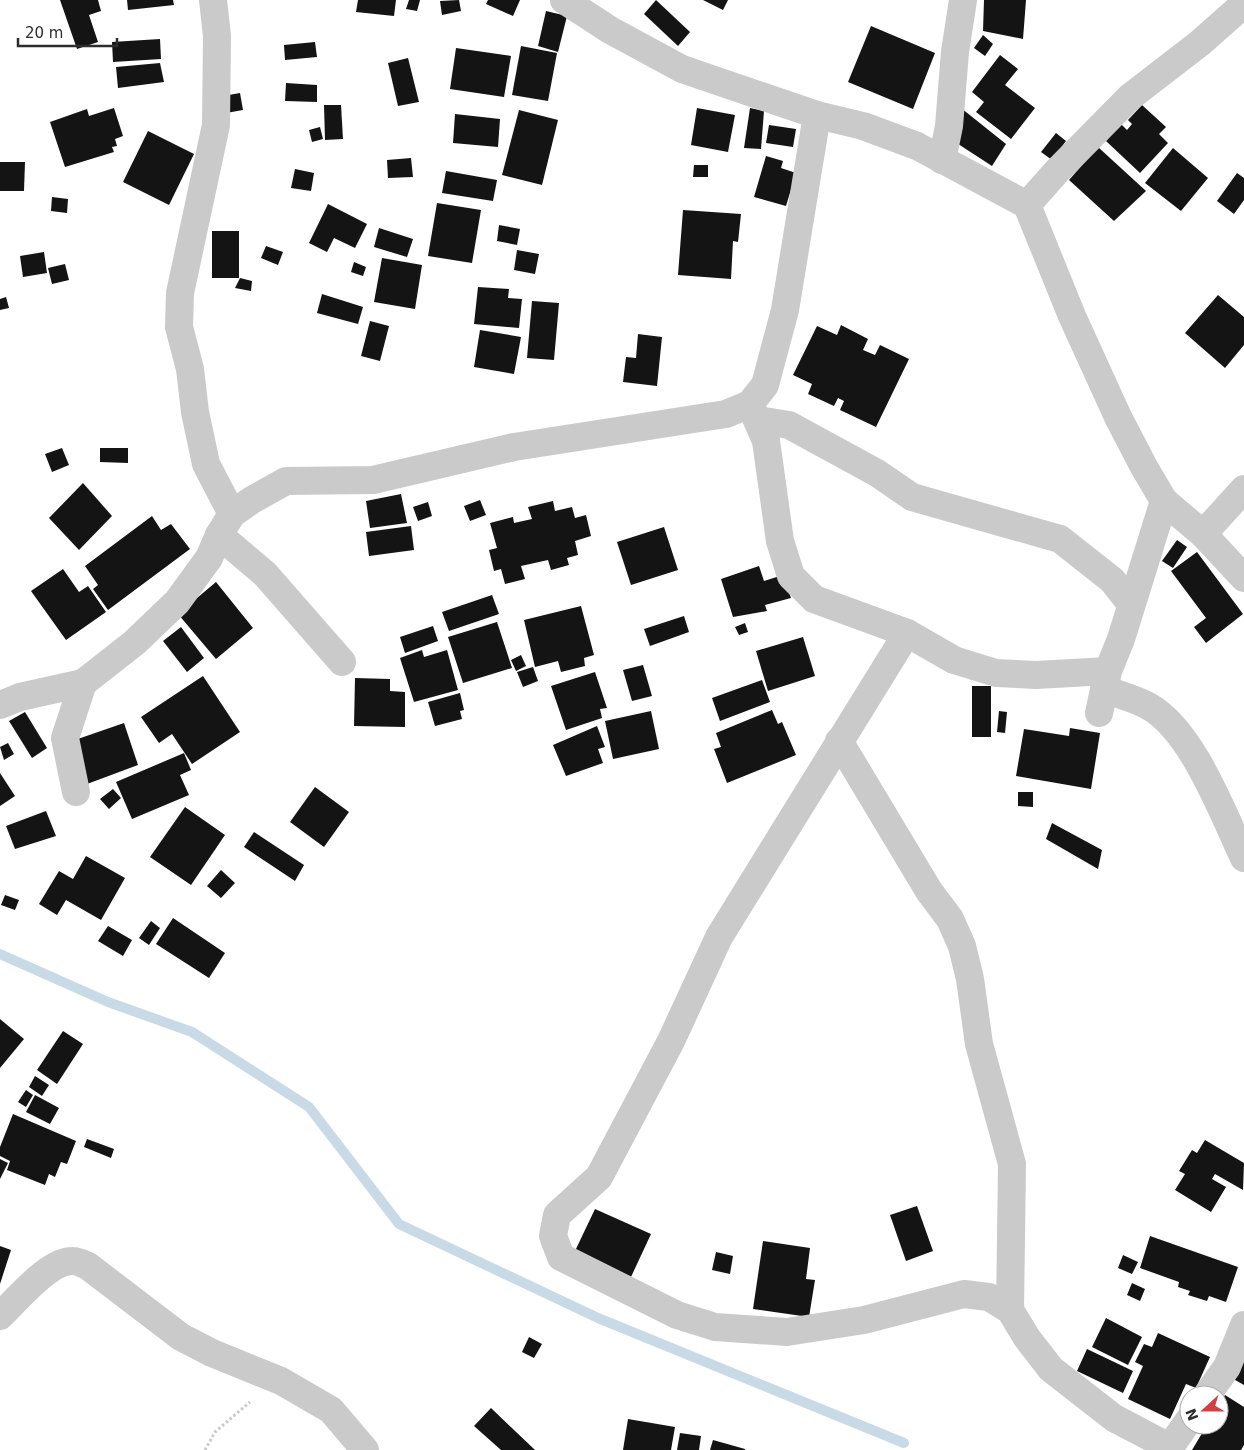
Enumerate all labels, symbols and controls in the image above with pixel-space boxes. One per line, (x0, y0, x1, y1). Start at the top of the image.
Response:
scale bar (18, 15, 116, 47)
text: 20 m (25, 24, 63, 42)
north arrow (1179, 1385, 1229, 1435)
text: N (1182, 1406, 1201, 1423)

